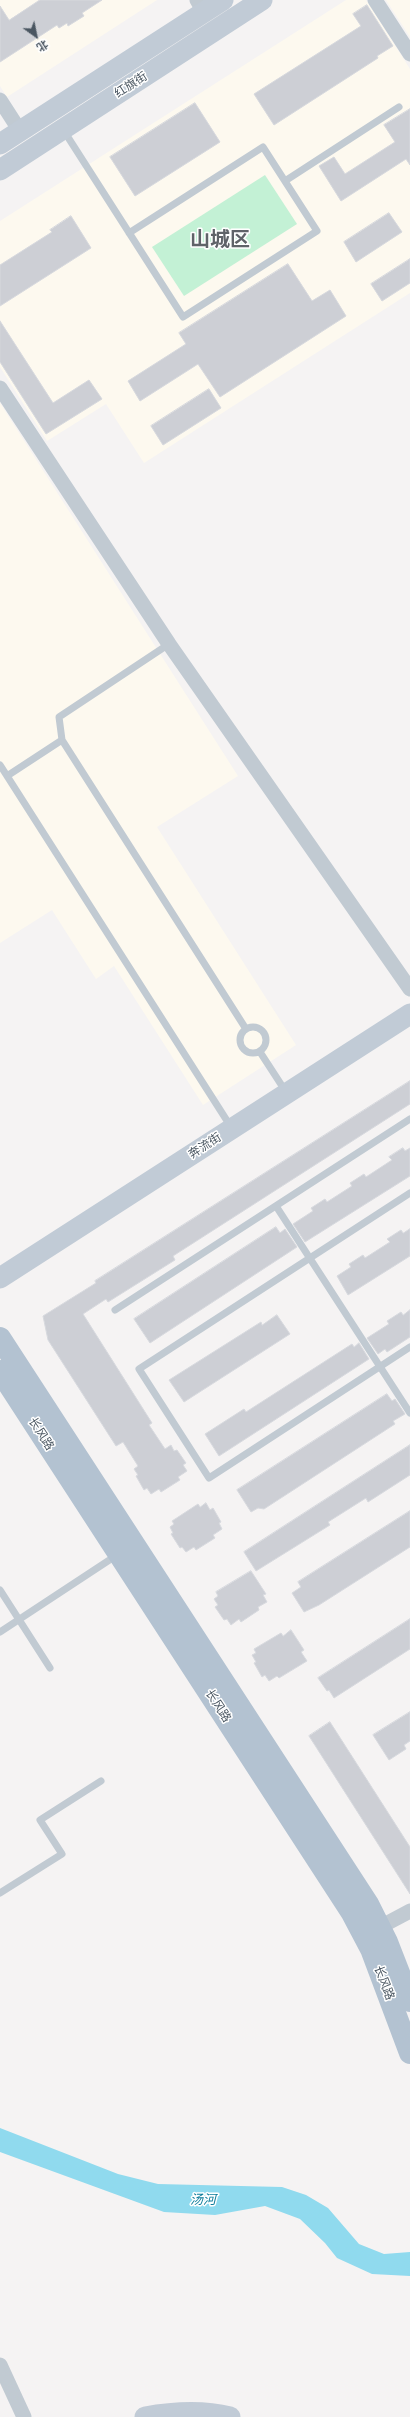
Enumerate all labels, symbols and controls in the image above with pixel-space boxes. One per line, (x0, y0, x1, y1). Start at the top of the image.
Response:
north arrow (16, 16, 56, 56)
text: 北 (34, 37, 51, 55)
street label: 红旗街 (112, 69, 150, 101)
district label: 山城区 (190, 228, 250, 252)
street label: 奔流街 (186, 1130, 224, 1162)
street label: 长风路 (25, 1415, 57, 1453)
street label: 长风路 (202, 1687, 234, 1725)
street label: 长风路 (371, 1964, 397, 2002)
water label: 汤河 (190, 2192, 216, 2208)

